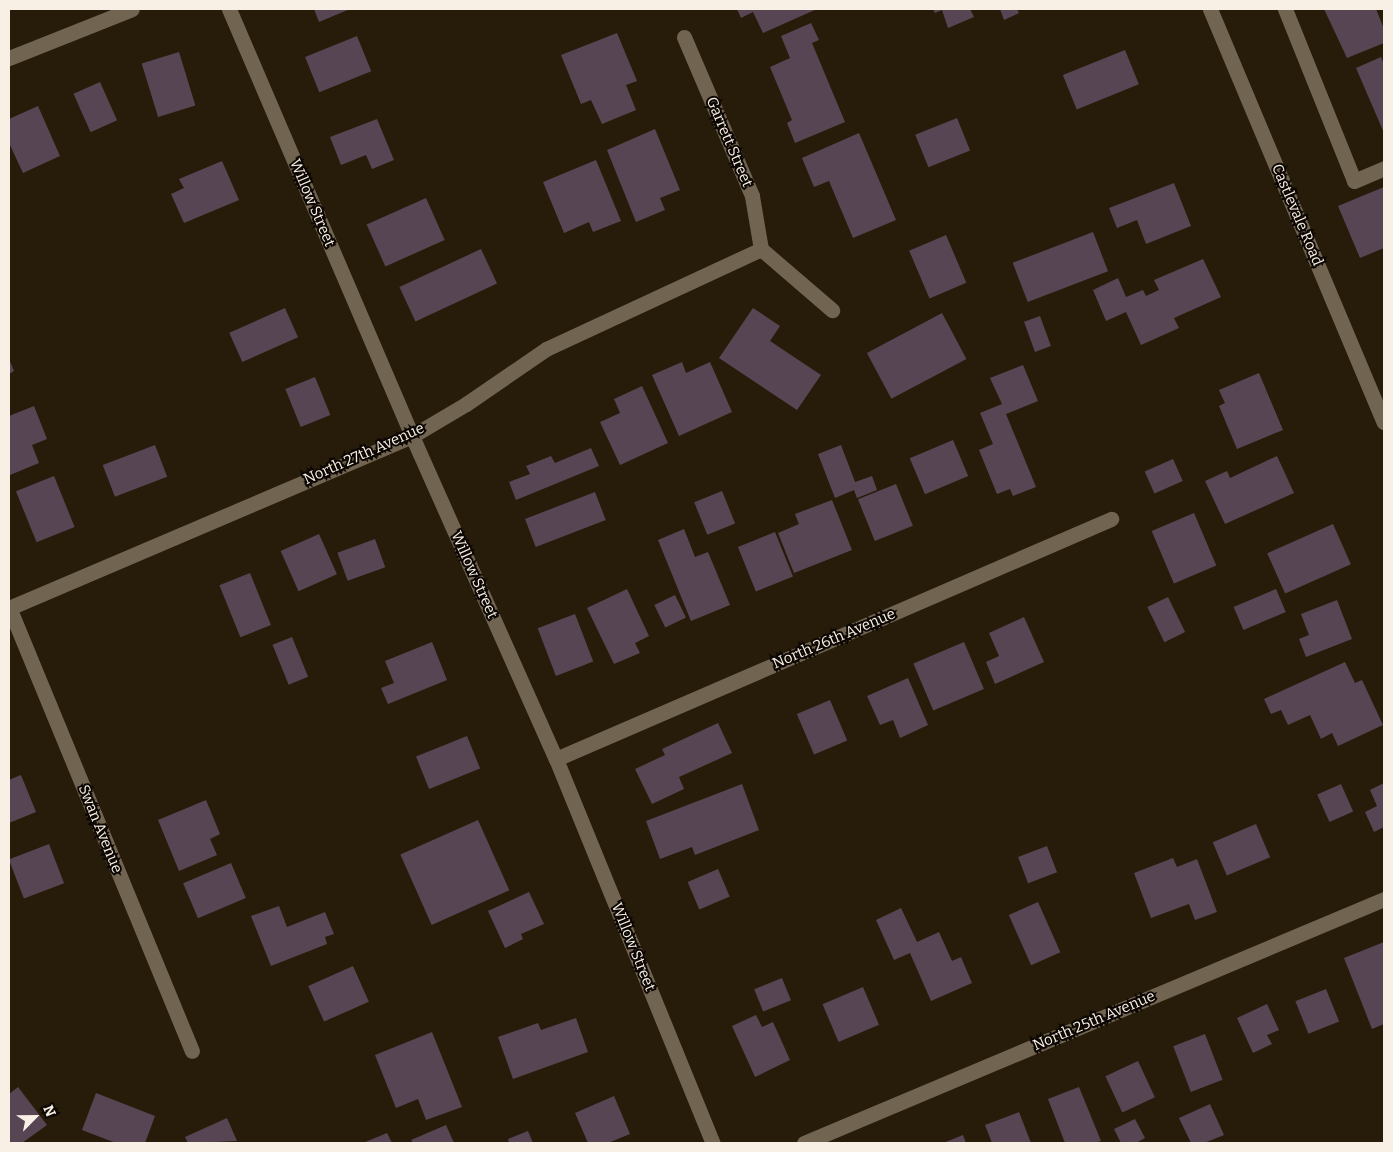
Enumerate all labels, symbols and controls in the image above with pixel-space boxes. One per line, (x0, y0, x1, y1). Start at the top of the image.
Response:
street label: Garrett Street (702, 94, 756, 190)
street label: Willow Street (285, 156, 339, 250)
street label: Castlevale Road (1267, 161, 1327, 269)
street label: North 27th Avenue (301, 419, 427, 489)
street label: Willow Street (447, 529, 501, 621)
street label: North 26th Avenue (770, 605, 898, 673)
street label: Swan Avenue (74, 782, 126, 876)
street label: Willow Street (607, 900, 659, 994)
street label: North 25th Avenue (1030, 987, 1158, 1055)
north arrow (10, 1092, 60, 1142)
text: N (39, 1103, 59, 1119)

